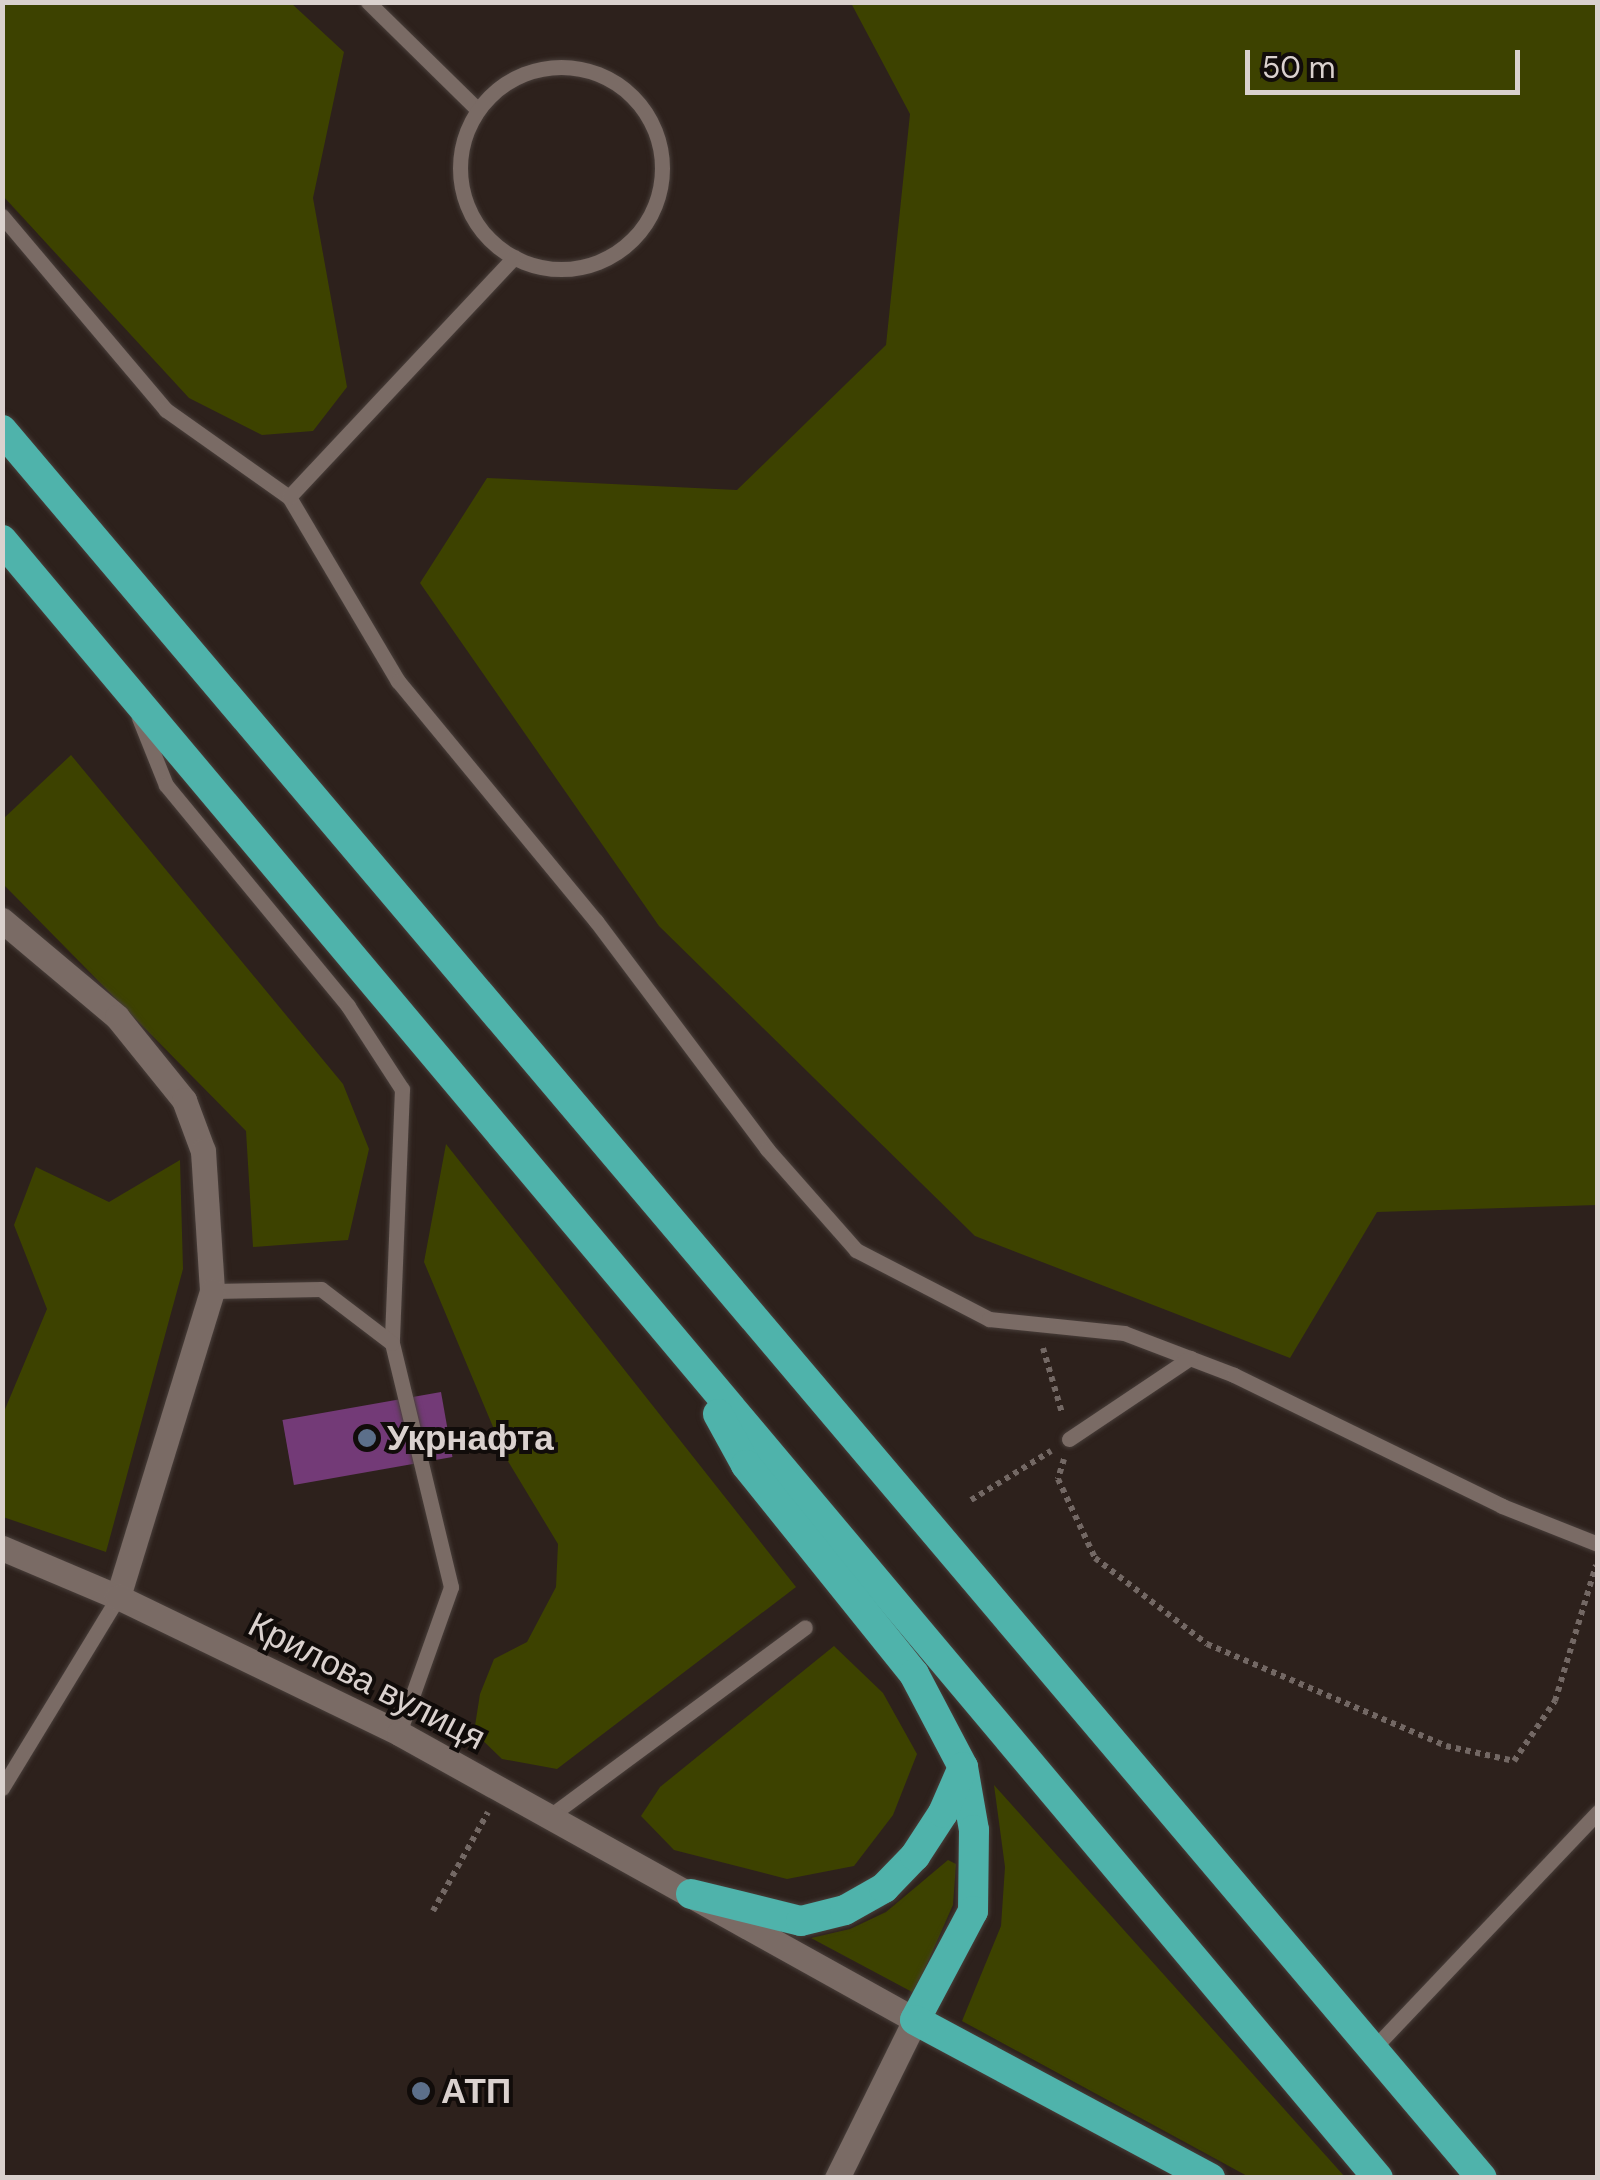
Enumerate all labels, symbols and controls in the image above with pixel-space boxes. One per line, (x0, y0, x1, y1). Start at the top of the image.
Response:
scale bar (1250, 30, 1525, 92)
text: 50 m (1262, 48, 1336, 87)
place label: Укрнафта (387, 1417, 554, 1459)
marker: Укрнафта (356, 1427, 378, 1449)
street label: Крилова вулиця (242, 1603, 492, 1759)
place label: АТП (441, 2070, 511, 2112)
marker: АТП (410, 2080, 432, 2102)

